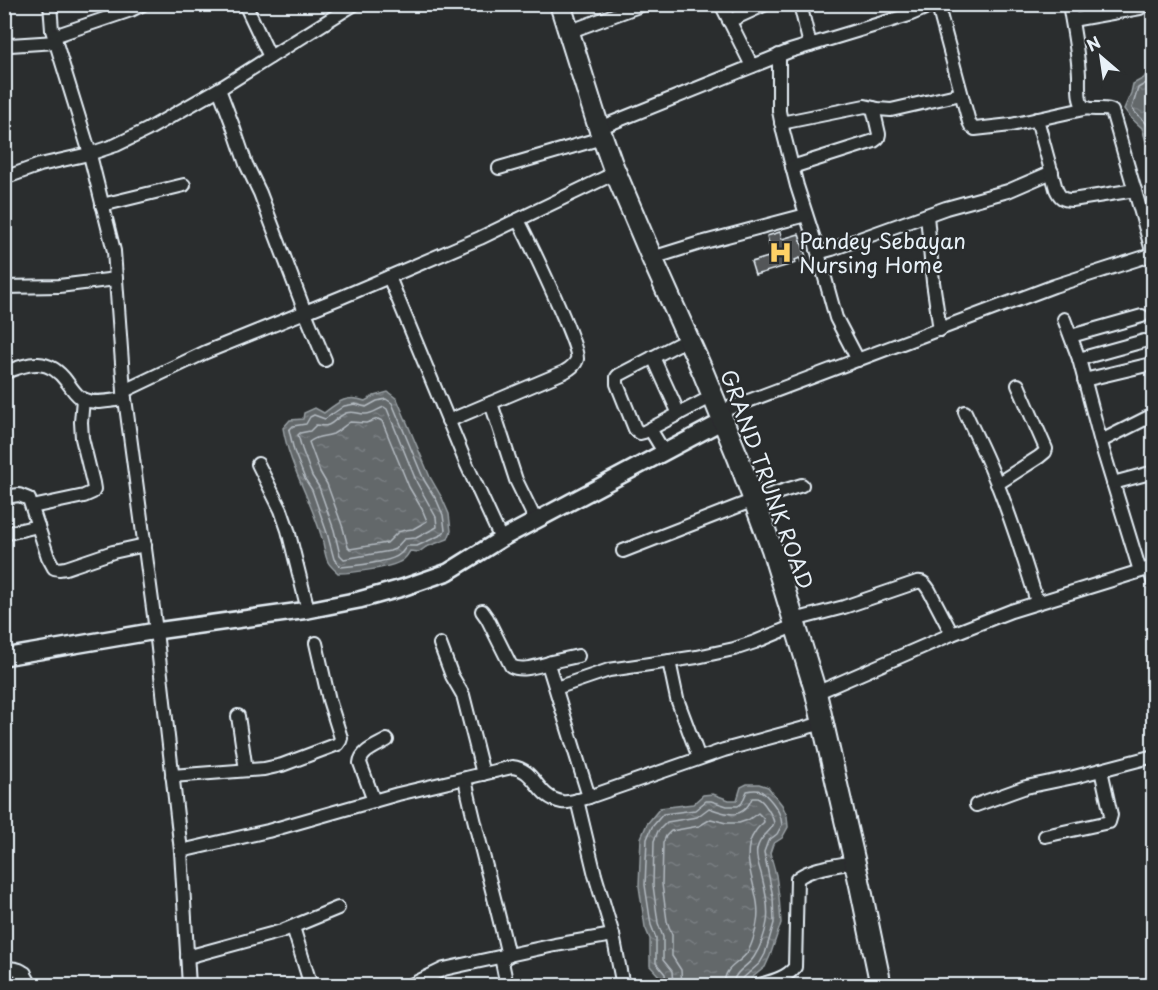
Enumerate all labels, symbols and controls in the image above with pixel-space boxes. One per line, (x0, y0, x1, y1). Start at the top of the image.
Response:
north arrow (1071, 27, 1131, 87)
text: N (1082, 29, 1105, 57)
place label: Pandey Sebayan Nursing Home (799, 224, 966, 280)
hospital icon: Pandey Sebayan Nursing Home (768, 239, 794, 265)
street label: GRAND TRUNK ROAD (713, 365, 823, 593)

